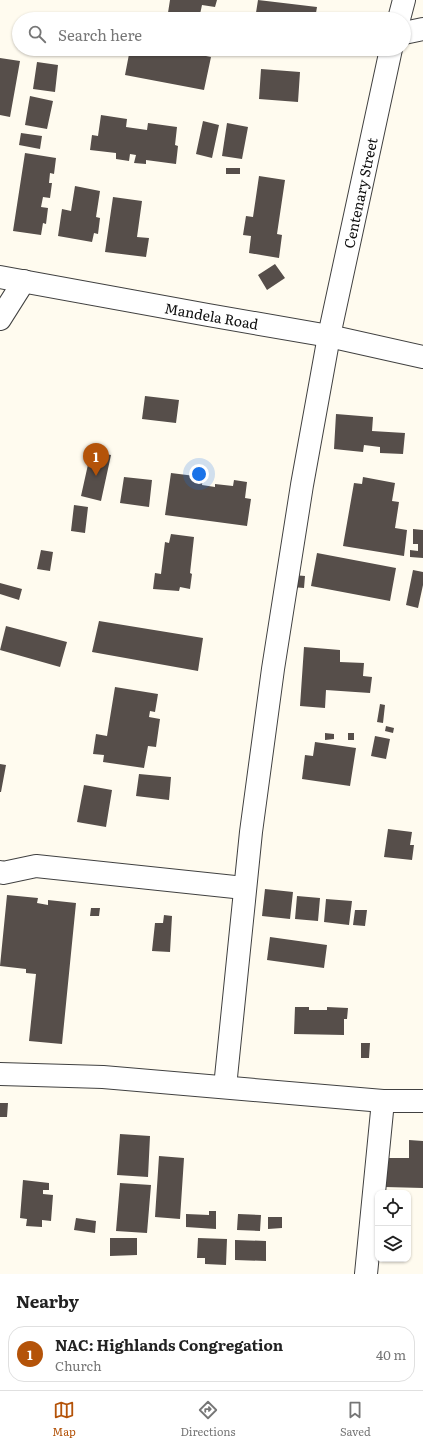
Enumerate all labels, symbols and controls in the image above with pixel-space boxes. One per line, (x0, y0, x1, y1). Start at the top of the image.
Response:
search box (12, 12, 411, 56)
icon: search (26, 23, 48, 45)
text: Search here (58, 23, 142, 46)
street label: Centenary Street (338, 135, 382, 250)
street label: Mandela Road (163, 297, 260, 334)
pin: 1 (83, 443, 109, 476)
your location (189, 464, 209, 484)
map controls (375, 1190, 411, 1262)
button: locate (375, 1190, 411, 1226)
button: layers (375, 1226, 411, 1262)
text: Nearby (16, 1288, 79, 1313)
text: NAC: Highlands Congregation (55, 1333, 283, 1356)
text: 1 (27, 1345, 33, 1364)
text: 40 m (376, 1345, 406, 1364)
text: Church (55, 1356, 102, 1375)
tab: Map (52, 1399, 76, 1439)
tab: Directions (180, 1399, 235, 1439)
tab: Saved (340, 1399, 371, 1439)

